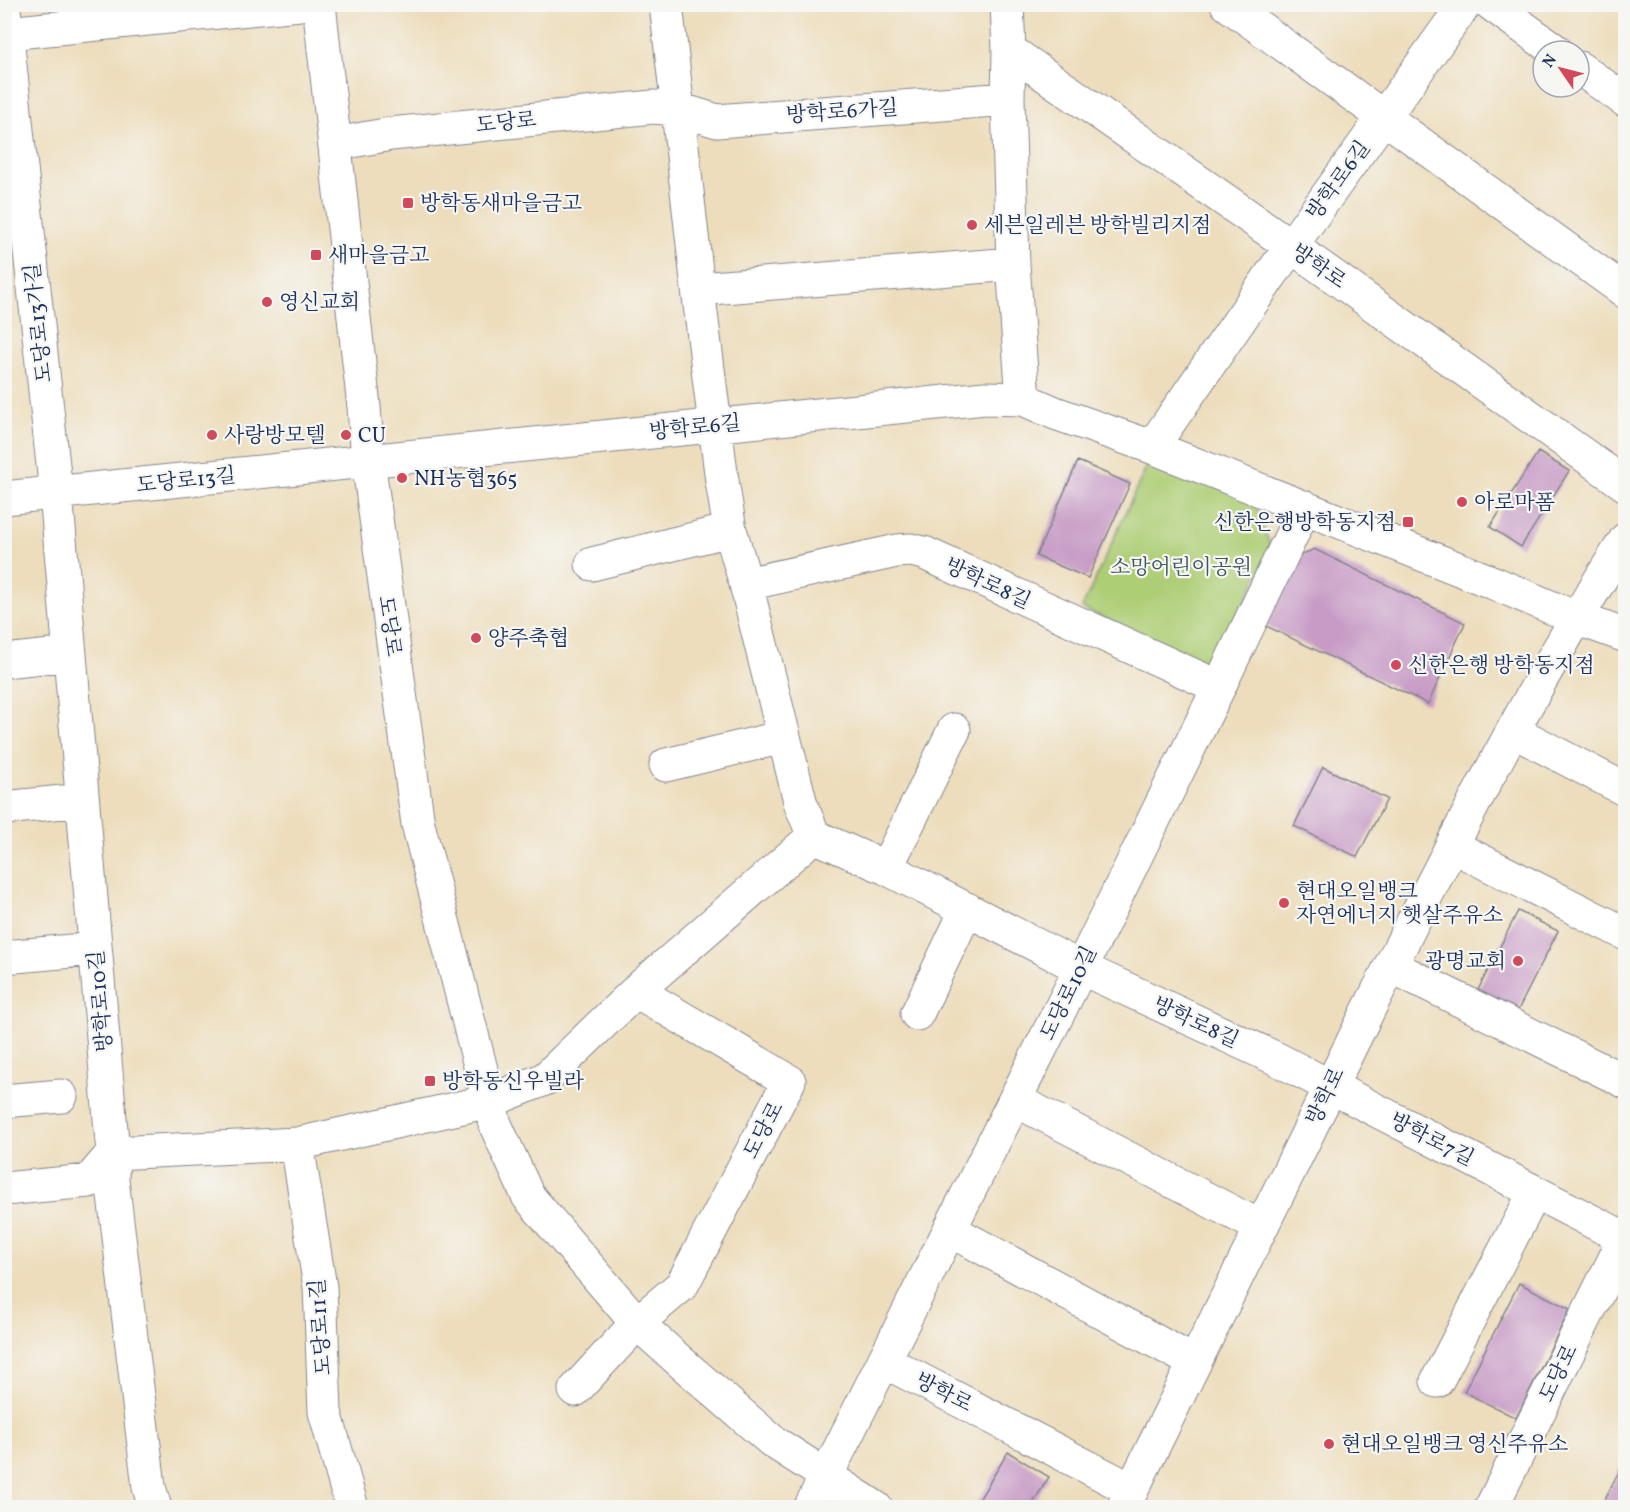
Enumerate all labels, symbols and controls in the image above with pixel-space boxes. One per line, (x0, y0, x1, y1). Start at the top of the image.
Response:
north arrow (1531, 39, 1591, 99)
text: N (1538, 50, 1563, 73)
street label: 방학로6가길 (785, 94, 899, 131)
street label: 도당로 (474, 106, 538, 141)
street label: 방학로6길 (1301, 135, 1378, 227)
place label: 방학동새마을금고 (420, 190, 582, 219)
marker: 방학동새마을금고 (401, 196, 415, 210)
place label: 세븐일레븐 방학빌리지점 (984, 212, 1211, 241)
marker: 세븐일레븐 방학빌리지점 (965, 218, 979, 232)
street label: 방학로 (1285, 238, 1351, 297)
place label: 새마을금고 (328, 242, 429, 271)
marker: 새마을금고 (309, 248, 323, 262)
street label: 도당로13가길 (19, 261, 60, 384)
place label: 영신교회 (279, 289, 360, 318)
marker: 영신교회 (260, 295, 274, 309)
street label: 방학로6길 (648, 409, 742, 448)
place label: 사랑방모텔 (224, 422, 325, 451)
place label: CU (358, 422, 386, 451)
marker: 사랑방모텔 (205, 428, 219, 442)
marker: CU (339, 428, 353, 442)
street label: 도당로13길 (135, 462, 237, 501)
place label: NH농협365 (414, 465, 517, 494)
marker: NH농협365 (395, 471, 409, 485)
place label: 아로마폼 (1474, 489, 1555, 518)
marker: 아로마폼 (1455, 495, 1469, 509)
place label: 신한은행방학동지점 (1213, 509, 1396, 538)
marker: 신한은행방학동지점 (1401, 515, 1415, 529)
street label: 방학로8길 (940, 552, 1035, 617)
park label: 소망어린이공원 (1110, 554, 1252, 583)
street label: 도당로 (370, 594, 407, 658)
place label: 양주축협 (488, 625, 569, 654)
marker: 양주축협 (469, 631, 483, 645)
place label: 신한은행 방학동지점 (1408, 652, 1595, 681)
marker: 신한은행 방학동지점 (1389, 658, 1403, 672)
place label: 현대오일뱅크 자연에너지 햇살주유소 (1296, 878, 1503, 931)
marker: 현대오일뱅크 자연에너지 햇살주유소 (1277, 896, 1291, 910)
street label: 도당로10길 (1034, 941, 1105, 1046)
place label: 광명교회 (1425, 948, 1506, 977)
street label: 방학로10길 (83, 949, 120, 1053)
marker: 광명교회 (1511, 954, 1525, 968)
street label: 방학로8길 (1148, 991, 1243, 1056)
street label: 방학로 (1300, 1063, 1353, 1130)
place label: 방학동신우빌라 (442, 1068, 585, 1097)
marker: 방학동신우빌라 (423, 1074, 437, 1088)
street label: 도당로 (737, 1097, 791, 1164)
street label: 방학로7길 (1384, 1107, 1479, 1174)
street label: 도당로11길 (304, 1277, 339, 1377)
street label: 도당로 (1533, 1340, 1586, 1407)
street label: 방학로 (910, 1367, 977, 1420)
place label: 현대오일뱅크 영신주유소 (1341, 1431, 1568, 1460)
marker: 현대오일뱅크 영신주유소 (1322, 1437, 1336, 1451)

